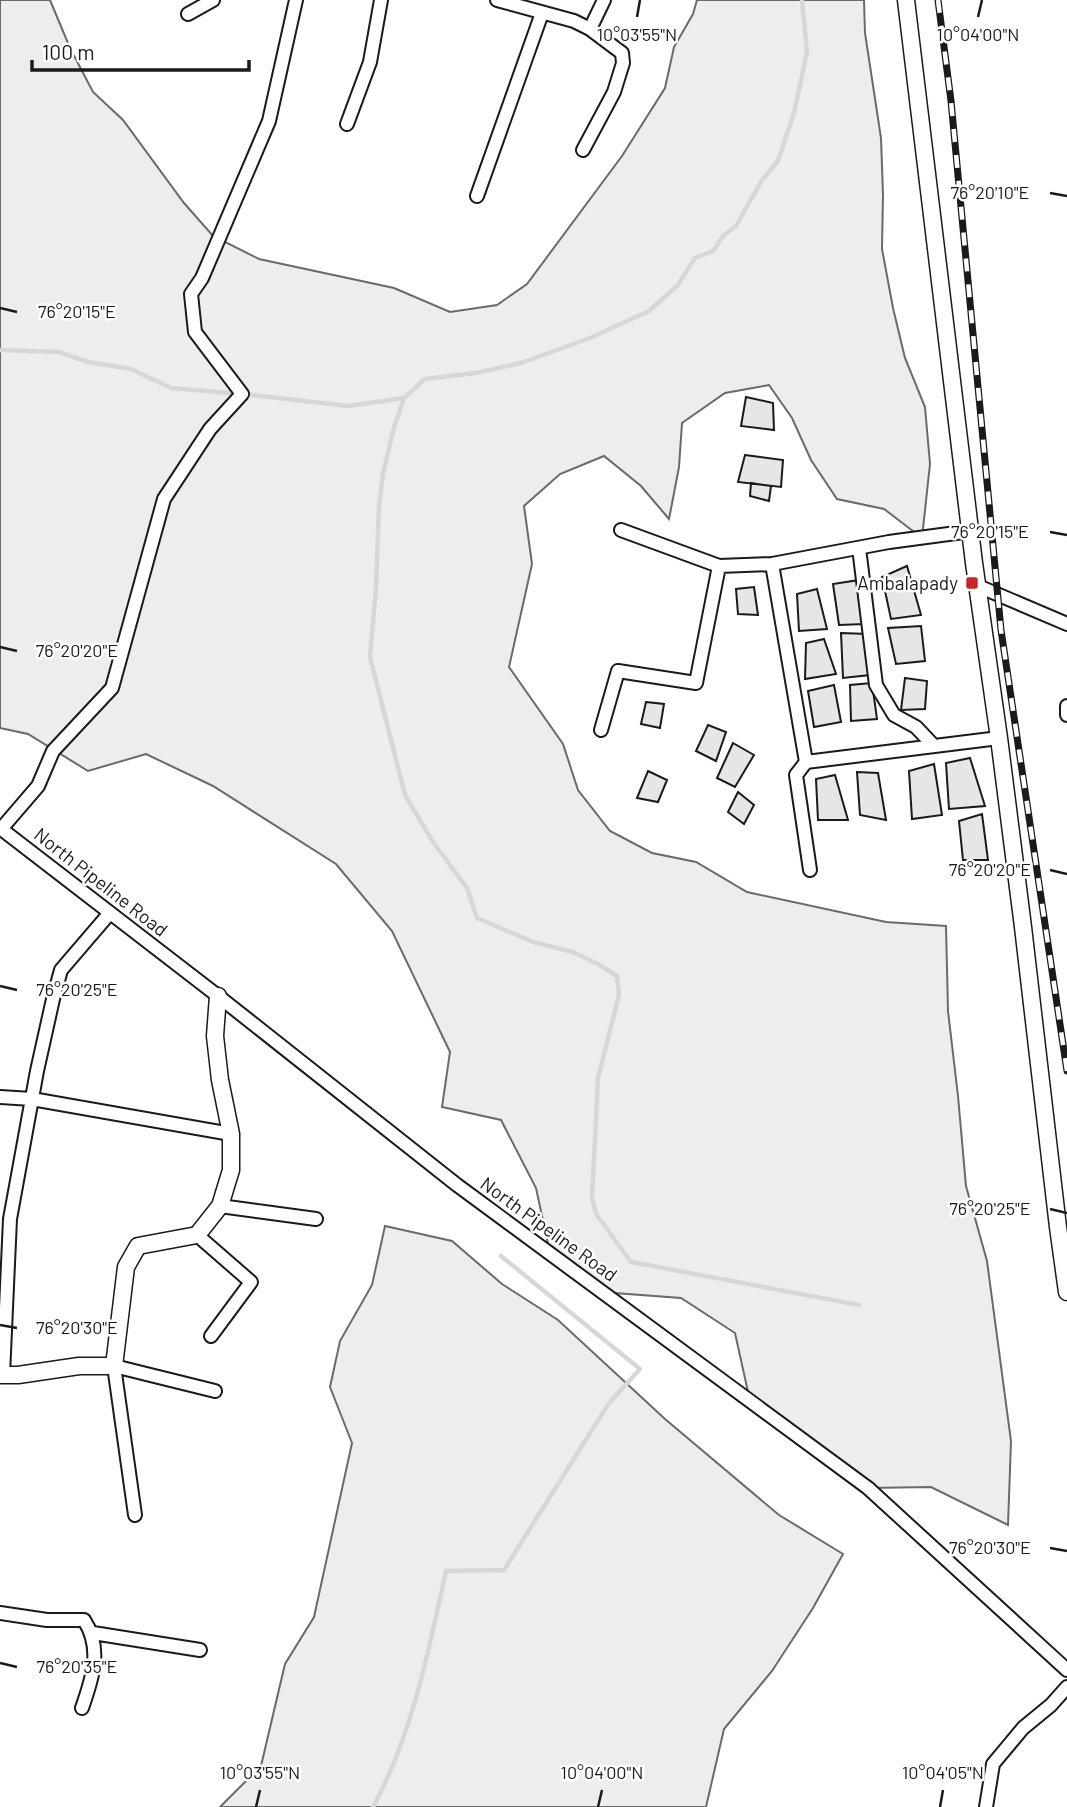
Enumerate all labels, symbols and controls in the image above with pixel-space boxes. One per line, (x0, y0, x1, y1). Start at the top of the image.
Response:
text: 10°03'55"N (597, 23, 677, 45)
text: 10°04'00"N (937, 23, 1019, 45)
scale bar (32, 28, 248, 72)
text: 100 m (42, 39, 95, 64)
text: 76°20'10"E (951, 181, 1029, 203)
text: 76°20'15"E (38, 300, 116, 322)
text: 76°20'15"E (951, 520, 1029, 542)
place label: Ambalapady (857, 571, 958, 594)
marker: Ambalapady (964, 575, 980, 591)
text: 76°20'20"E (36, 639, 118, 661)
street label: North Pipeline Road (30, 822, 173, 941)
text: 76°20'20"E (949, 858, 1031, 880)
text: 76°20'25"E (36, 978, 118, 1000)
street label: North Pipeline Road (477, 1171, 622, 1286)
text: 76°20'25"E (949, 1197, 1031, 1219)
text: 76°20'30"E (36, 1316, 118, 1338)
text: 76°20'30"E (949, 1536, 1031, 1558)
text: 76°20'35"E (37, 1655, 117, 1677)
text: 10°03'55"N (220, 1761, 300, 1783)
text: 10°04'00"N (561, 1761, 643, 1783)
text: 10°04'05"N (902, 1761, 984, 1783)

